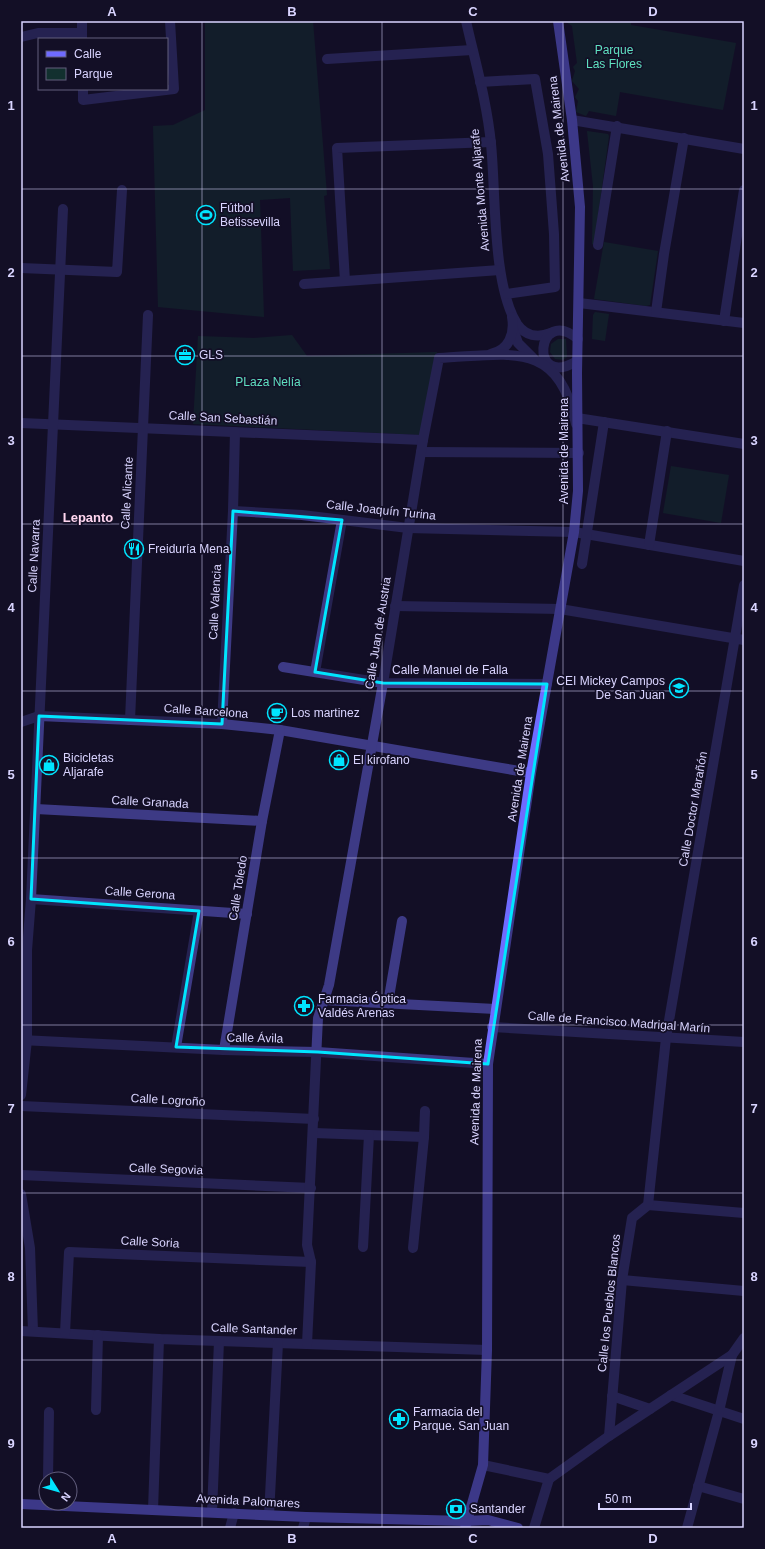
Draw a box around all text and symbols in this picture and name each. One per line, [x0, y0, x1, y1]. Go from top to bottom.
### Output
text: A [107, 4, 117, 19]
text: B [287, 4, 297, 19]
text: C [468, 4, 478, 19]
text: D [648, 4, 658, 19]
legend [38, 38, 168, 90]
park label: Parque Las Flores [586, 43, 642, 71]
text: Calle [74, 47, 102, 61]
text: Parque [74, 67, 113, 81]
street label: Avenida de Mairena [546, 75, 572, 183]
text: 1 [7, 98, 15, 113]
text: 1 [750, 98, 758, 113]
street label: Avenida Monte Aljarafe [468, 128, 492, 252]
place label: Fútbol Betissevilla [220, 201, 280, 229]
sports icon: Fútbol Betissevilla [195, 204, 217, 226]
text: 2 [7, 265, 15, 280]
text: 2 [750, 265, 758, 280]
office icon: GLS [174, 344, 196, 366]
place label: GLS [199, 348, 223, 362]
park label: PLaza Nelía [235, 375, 301, 389]
street label: Avenida de Mairena [557, 397, 571, 504]
street label: Calle San Sebastián [168, 408, 278, 428]
text: 3 [7, 433, 15, 448]
text: 3 [750, 433, 758, 448]
street label: Calle Alicante [118, 456, 136, 530]
street label: Calle Joaquín Turina [326, 497, 437, 523]
district label: Lepanto [63, 510, 113, 525]
street label: Calle Navarra [25, 519, 43, 593]
restaurant icon: Freiduría Mena [123, 538, 145, 560]
place label: Freiduría Mena [148, 542, 230, 556]
street label: Calle Valencia [206, 563, 224, 640]
street label: Calle Juan de Austria [362, 576, 394, 690]
text: 4 [7, 600, 15, 615]
text: 4 [750, 600, 758, 615]
street label: Calle Manuel de Falla [392, 663, 508, 677]
place label: CEI Mickey Campos De San Juan [556, 674, 665, 702]
school or university icon: CEI Mickey Campos De San Juan [668, 677, 690, 699]
street label: Calle Barcelona [163, 701, 249, 721]
cafe icon: Los martinez [266, 702, 288, 724]
place label: Los martinez [291, 706, 360, 720]
street label: Avenida de Mairena [505, 715, 535, 823]
shop icon: El kirofano [328, 749, 350, 771]
street label: Calle Doctor Marañón [676, 750, 710, 868]
place label: Bicicletas Aljarafe [63, 751, 114, 779]
place label: El kirofano [353, 753, 410, 767]
shop icon: Bicicletas Aljarafe [38, 754, 60, 776]
text: 5 [7, 767, 15, 782]
text: 5 [750, 767, 758, 782]
street label: Calle Granada [111, 793, 189, 811]
street label: Calle Toledo [226, 854, 250, 922]
street label: Calle Gerona [104, 884, 176, 902]
text: 6 [7, 934, 15, 949]
text: 6 [750, 934, 758, 949]
place label: Farmacia Óptica Valdés Arenas [318, 991, 406, 1020]
pharmacy icon: Farmacia Óptica Valdés Arenas [293, 995, 315, 1017]
street label: Calle de Francisco Madrigal Marín [527, 1009, 711, 1035]
street label: Calle Ávila [227, 1030, 284, 1045]
street label: Avenida de Mairena [467, 1038, 485, 1145]
street label: Calle Logroño [130, 1091, 206, 1109]
text: 7 [7, 1101, 15, 1116]
text: 7 [750, 1101, 758, 1116]
street label: Calle Segovia [129, 1161, 204, 1177]
street label: Calle Soria [120, 1233, 180, 1251]
street label: Calle los Pueblos Blancos [595, 1233, 623, 1373]
text: 8 [7, 1269, 15, 1284]
text: 8 [750, 1269, 758, 1284]
street label: Calle Santander [211, 1321, 297, 1337]
place label: Farmacia del Parque. San Juan [413, 1405, 509, 1433]
pharmacy icon: Farmacia del Parque. San Juan [388, 1408, 410, 1430]
text: 9 [7, 1436, 15, 1451]
text: 9 [750, 1436, 758, 1451]
north arrow [38, 1471, 78, 1511]
scale bar [599, 1485, 691, 1511]
text: N [59, 1490, 73, 1504]
street label: Avenida Palomares [196, 1491, 300, 1511]
text: 50 m [605, 1492, 632, 1506]
bank icon: Santander [445, 1498, 467, 1520]
place label: Santander [470, 1502, 525, 1516]
text: A [107, 1531, 117, 1546]
text: B [287, 1531, 297, 1546]
text: C [468, 1531, 478, 1546]
text: D [648, 1531, 658, 1546]

